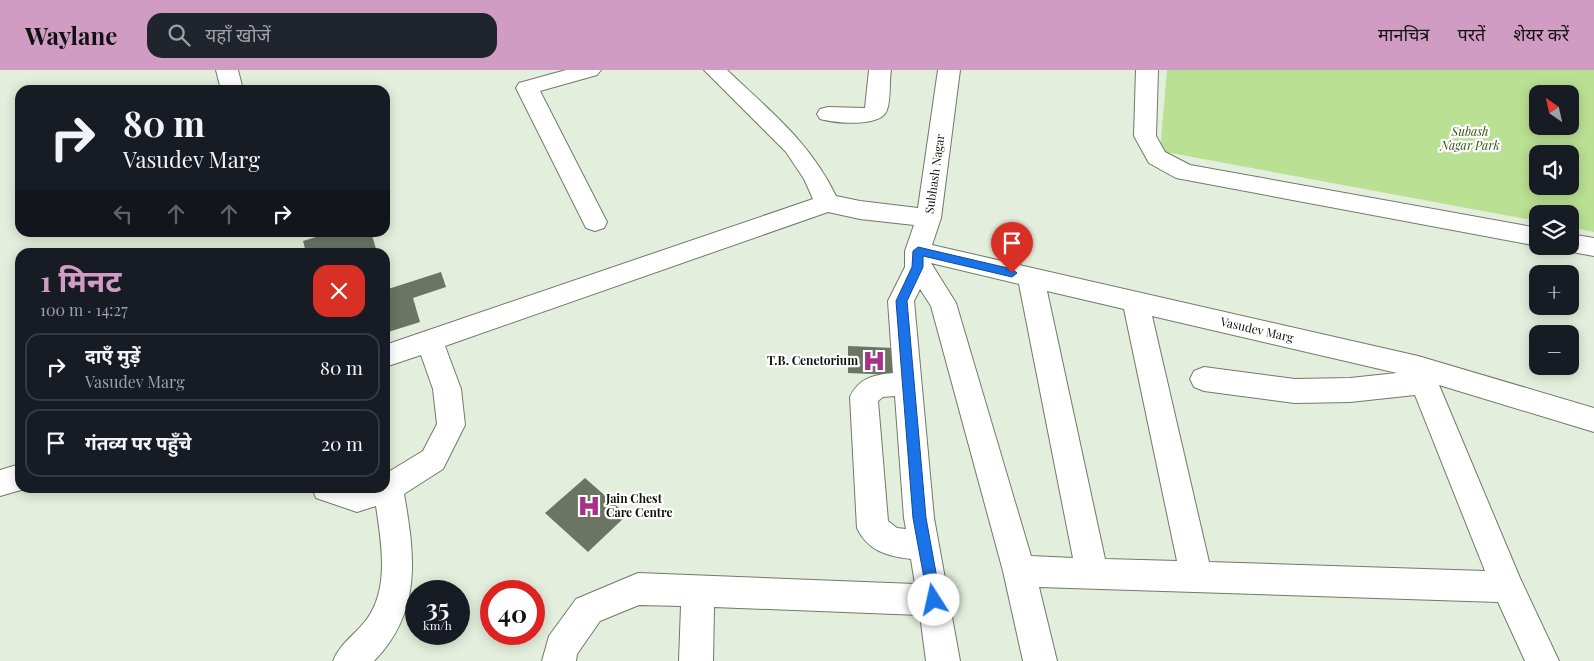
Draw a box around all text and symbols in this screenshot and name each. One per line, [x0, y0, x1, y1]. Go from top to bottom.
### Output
search box [147, 13, 497, 58]
text: Waylane [25, 19, 117, 51]
icon: search [165, 21, 193, 49]
text: यहाँ खोजें [205, 21, 271, 47]
text: मानचित्र [1378, 22, 1429, 46]
text: परतें [1457, 22, 1485, 46]
text: शेयर करें [1513, 22, 1569, 46]
north arrow [1529, 85, 1579, 135]
map controls [1529, 85, 1579, 375]
text: 80 m [123, 99, 205, 146]
icon: right [40, 105, 105, 170]
park label: Subash Nagar Park [1439, 123, 1500, 153]
street label: Subhash Nagar [921, 132, 948, 215]
text: Vasudev Marg [123, 144, 260, 174]
button: sound [1529, 145, 1579, 195]
icon: left [109, 200, 137, 228]
icon: ahead [162, 200, 190, 228]
icon: ahead [215, 200, 243, 228]
icon: right [268, 200, 296, 228]
button: layers [1529, 205, 1579, 255]
pin [991, 222, 1033, 273]
icon: arrive [998, 229, 1026, 257]
text: 1 मिनट [40, 260, 121, 300]
button: close [313, 265, 365, 317]
button: + [1529, 265, 1579, 315]
text: 100 m · 14:27 [40, 299, 128, 320]
street label: Vasudev Marg [1218, 313, 1296, 345]
button: − [1529, 325, 1579, 375]
text: दाएँ मुड़ें [85, 342, 140, 368]
hospital icon: T.B. Cenetorium [861, 348, 887, 374]
place label: T.B. Cenetorium [767, 352, 858, 368]
icon: right [42, 353, 70, 381]
text: 80 m [320, 354, 363, 380]
text: Vasudev Marg [85, 371, 185, 392]
icon: arrive [42, 429, 70, 457]
text: गंतव्य पर पहुँचे [85, 429, 192, 455]
text: 20 m [321, 430, 363, 456]
place label: Jain Chest Care Centre [605, 490, 672, 520]
hospital icon: Jain Chest Care Centre [576, 493, 602, 519]
position arrow [907, 573, 959, 625]
speed limit sign: 40 [480, 580, 545, 645]
text: 35 [426, 590, 449, 623]
text: km/h [423, 617, 452, 633]

